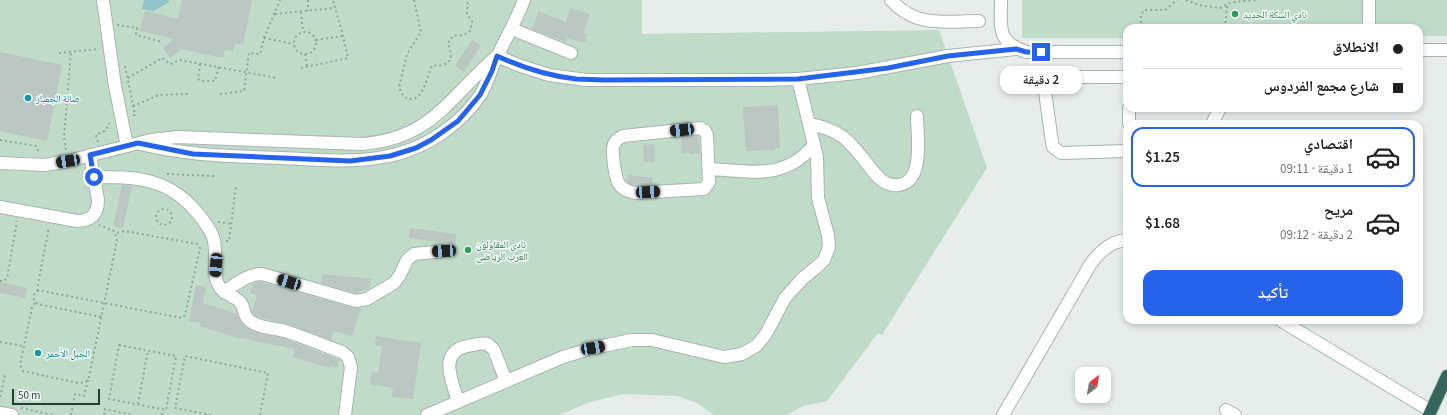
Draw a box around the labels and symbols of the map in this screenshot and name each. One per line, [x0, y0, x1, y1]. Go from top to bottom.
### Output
place label: نادي السكة الحديد [1243, 8, 1307, 23]
marker: نادي السكة الحديد [1230, 9, 1240, 19]
route end [1032, 43, 1050, 61]
callout: 2 دقيقة [1000, 66, 1082, 94]
place label: صالة الجمباز [35, 92, 80, 106]
marker: صالة الجمباز [23, 93, 33, 103]
car [669, 123, 695, 137]
car [55, 153, 81, 169]
route start [85, 168, 103, 186]
car [636, 185, 660, 199]
place label: نادى المقاولون العرب الرياضى [476, 238, 528, 264]
car [432, 244, 456, 258]
marker: نادى المقاولون العرب الرياضى [463, 245, 473, 255]
car [209, 253, 223, 277]
car [276, 273, 302, 291]
car [580, 340, 606, 356]
place label: الجبل الأحمر [45, 347, 90, 361]
marker: الجبل الأحمر [33, 348, 43, 358]
north arrow [1075, 367, 1111, 403]
scale bar [12, 387, 100, 406]

